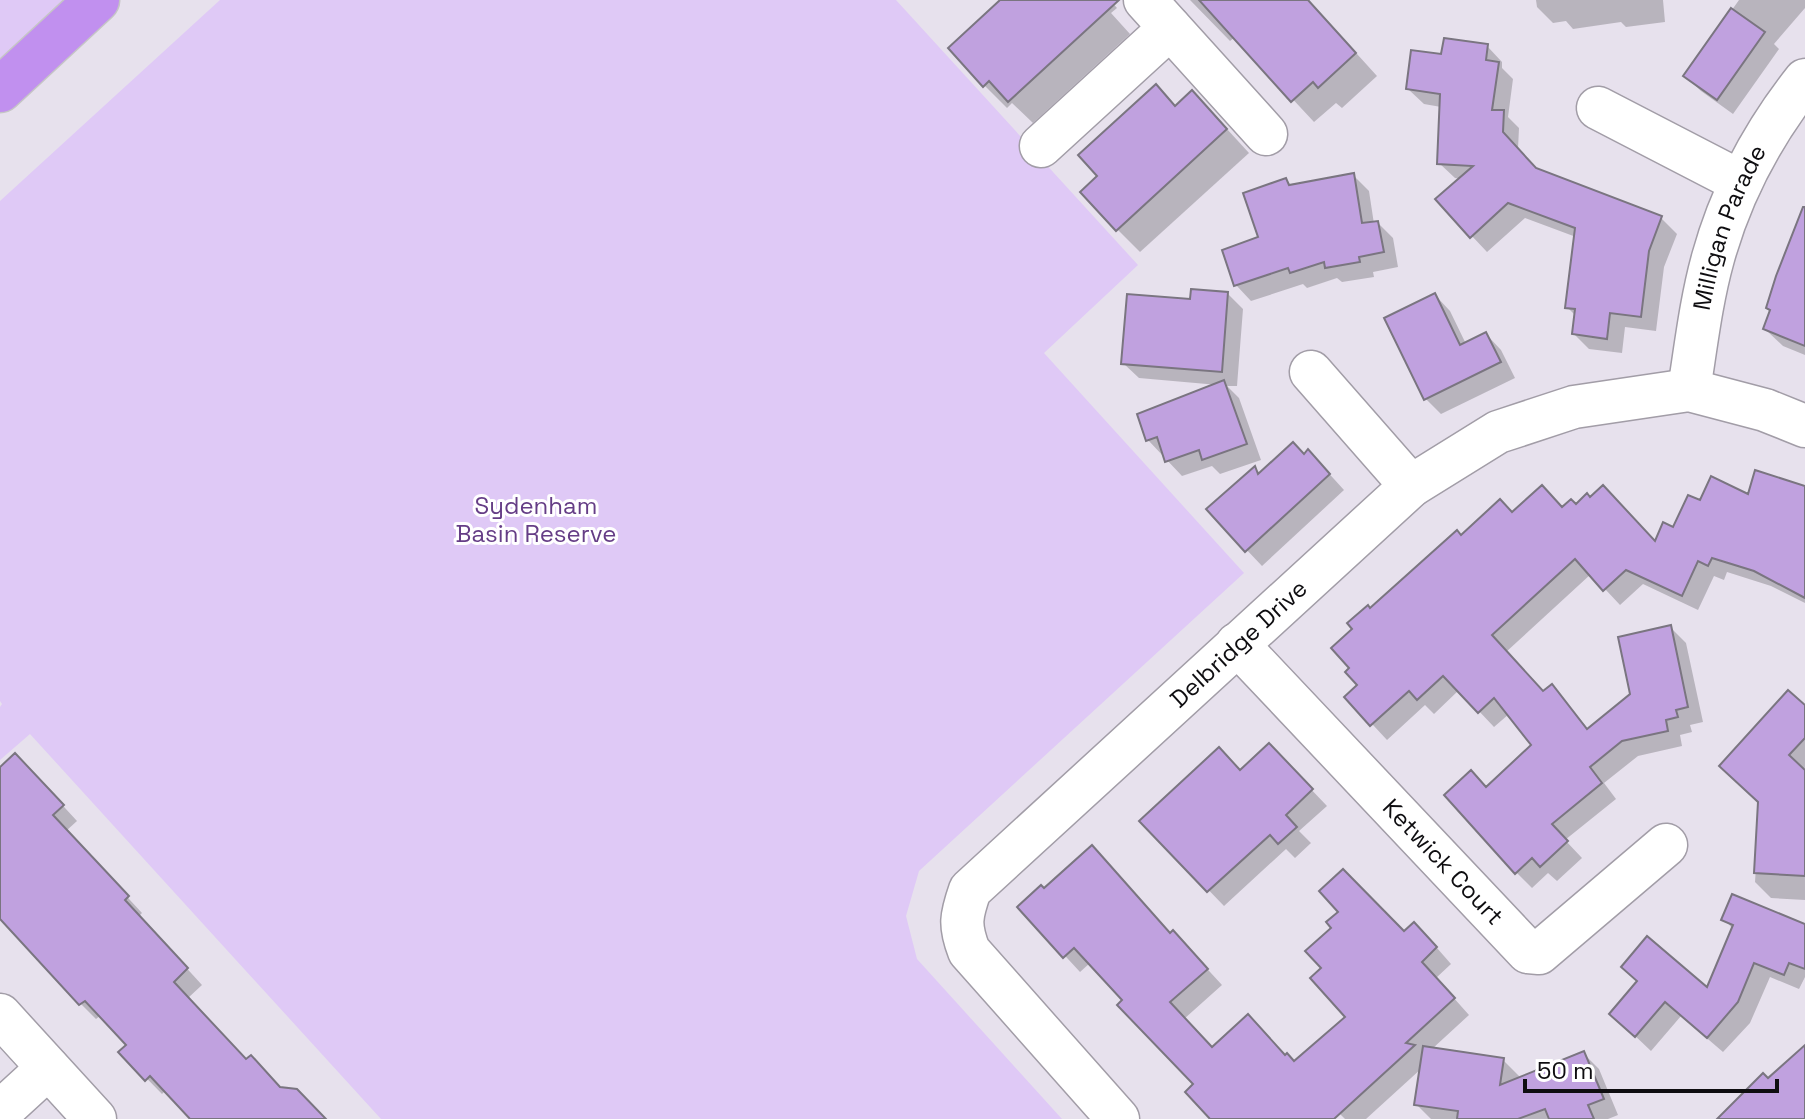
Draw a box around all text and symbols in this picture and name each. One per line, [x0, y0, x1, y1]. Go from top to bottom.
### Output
street label: Milligan Parade [1686, 139, 1773, 313]
park label: Sydenham Basin Reserve [456, 490, 616, 549]
street label: Delbridge Drive [1163, 573, 1314, 714]
street label: Ketwick Court [1376, 792, 1510, 931]
scale bar [1525, 1043, 1777, 1093]
text: 50 m [1537, 1055, 1594, 1086]

